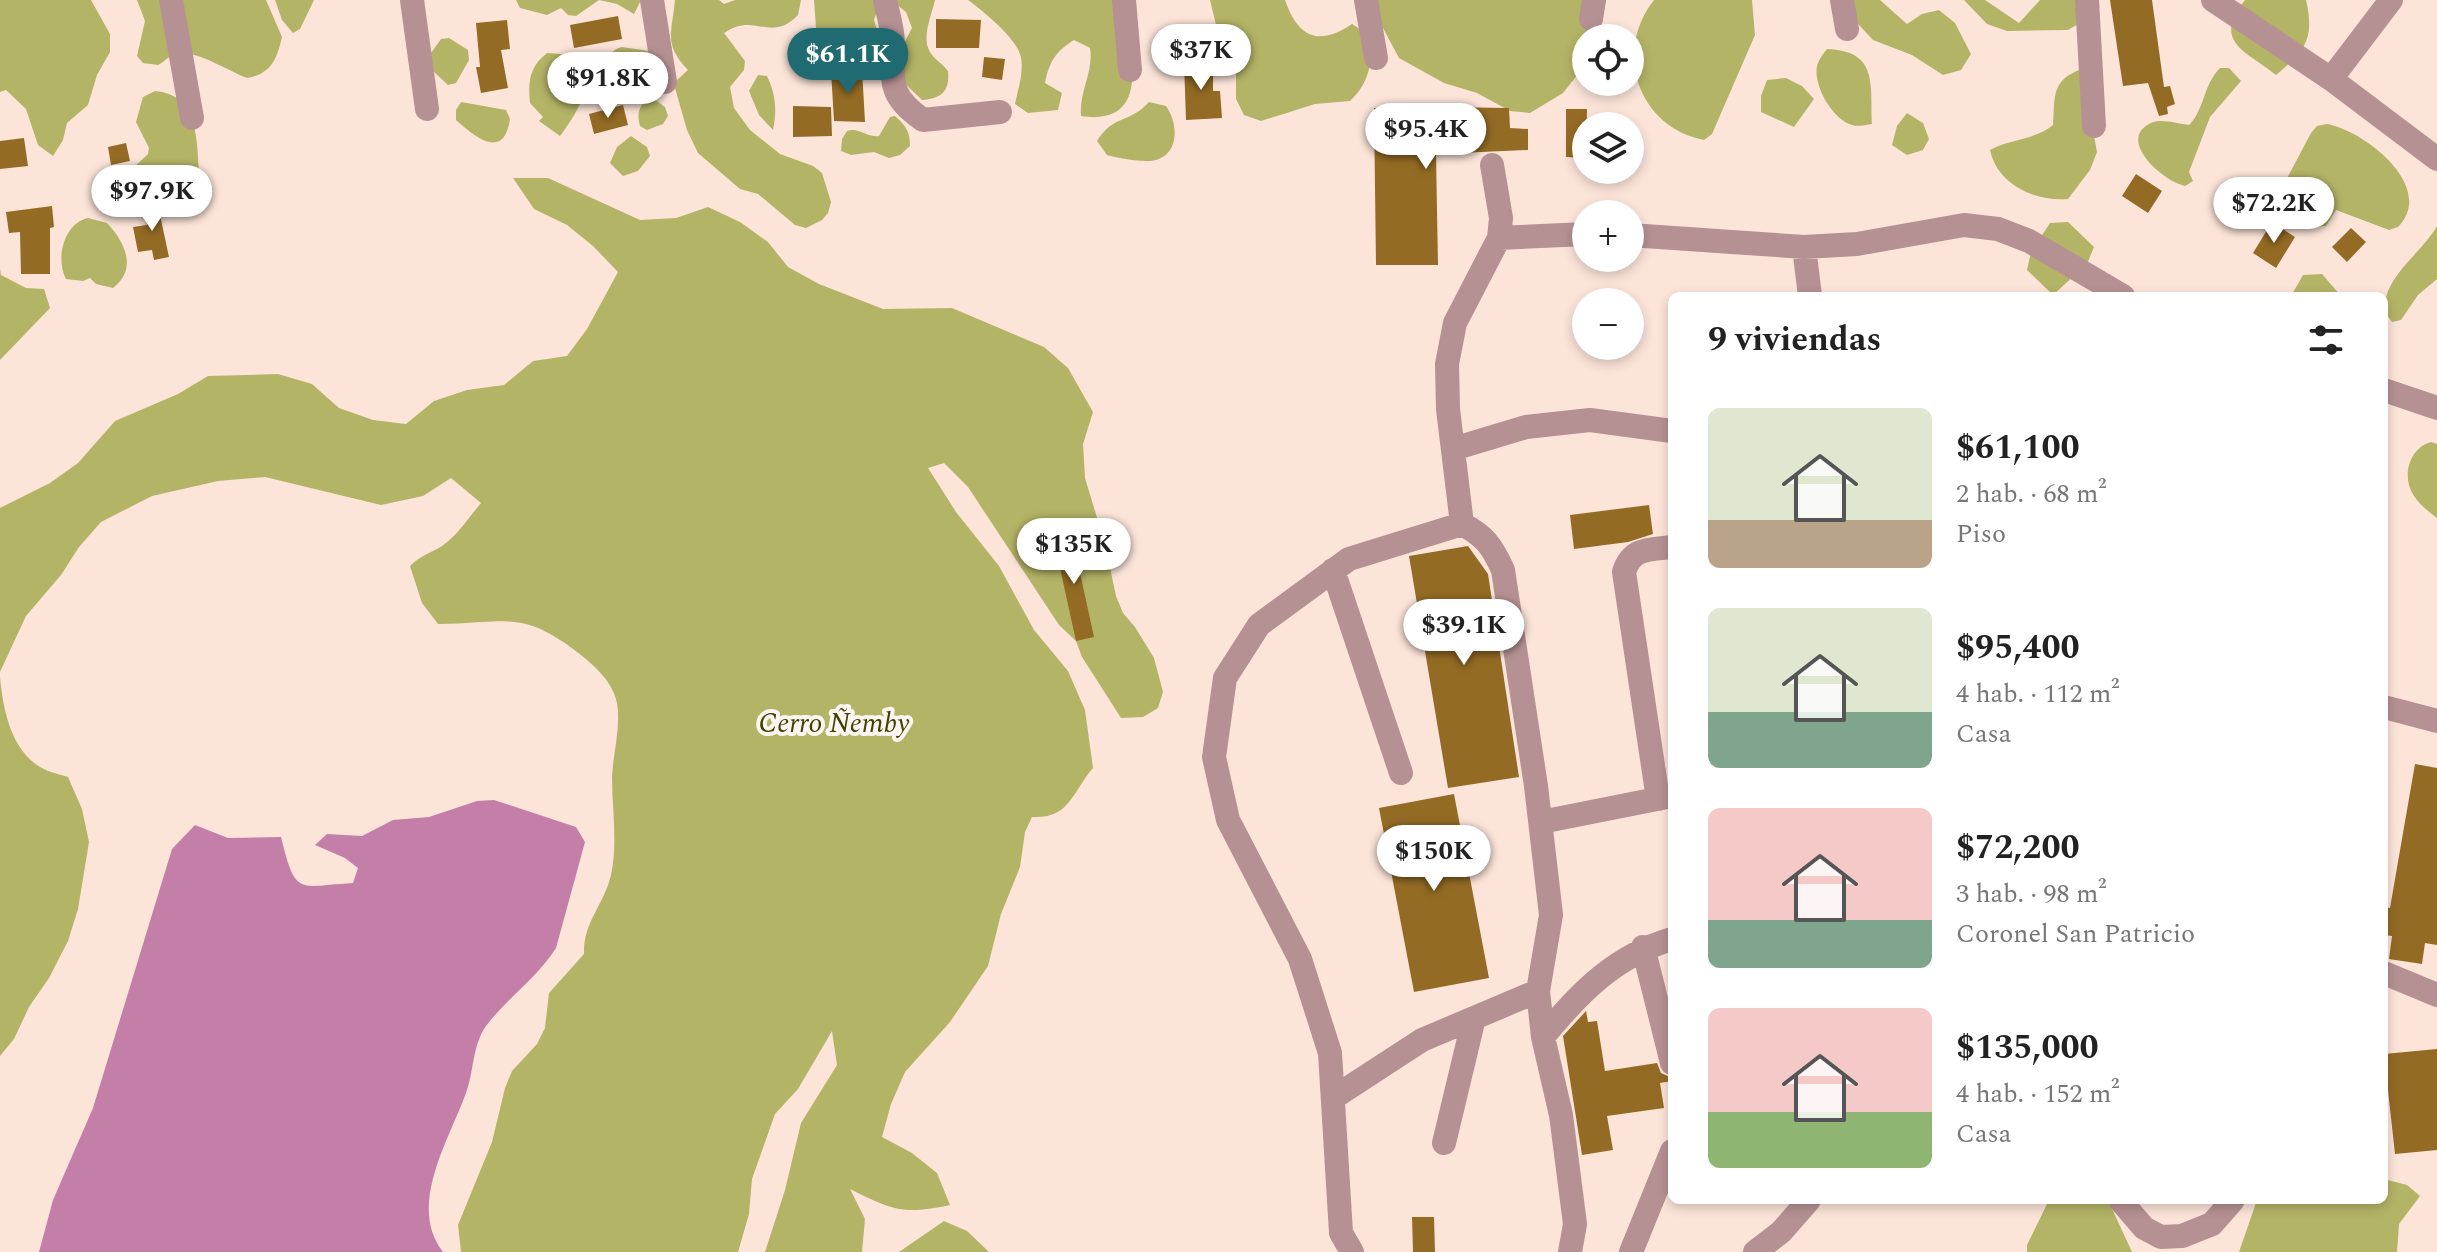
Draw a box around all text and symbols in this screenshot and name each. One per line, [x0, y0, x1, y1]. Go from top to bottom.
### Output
pin: $37K [1154, 24, 1248, 92]
map controls [1572, 24, 1644, 360]
button: locate [1572, 24, 1644, 96]
pin: $61.1K [783, 28, 913, 96]
text: $37K [1169, 30, 1233, 70]
text: $61.1K [805, 34, 891, 74]
pin: $91.8K [543, 52, 673, 120]
text: $91.8K [565, 58, 651, 98]
pin: $95.4K [1361, 103, 1491, 171]
text: $95.4K [1383, 109, 1469, 149]
button: layers [1572, 112, 1644, 184]
pin: $97.9K [87, 165, 217, 233]
text: $97.9K [109, 171, 195, 211]
pin: $72.2K [2209, 177, 2339, 245]
text: $72.2K [2231, 183, 2317, 223]
button: + [1572, 200, 1644, 272]
button: − [1572, 288, 1644, 360]
text: 9 viviendas [1708, 314, 1881, 366]
icon: filters [2304, 318, 2348, 362]
text: $61,100 [1956, 422, 2080, 474]
icon: home [1772, 440, 1868, 536]
text: 2 hab. · 68 m² [1956, 474, 2106, 514]
text: Piso [1956, 514, 2006, 554]
pin: $135K [1018, 518, 1130, 586]
text: $135K [1035, 524, 1113, 564]
pin: $39.1K [1399, 599, 1529, 667]
text: $39.1K [1421, 605, 1507, 645]
text: $95,400 [1956, 622, 2080, 674]
icon: home [1772, 640, 1868, 736]
text: 4 hab. · 112 m² [1956, 674, 2119, 714]
park label: Cerro Ñemby [758, 702, 910, 745]
text: Casa [1956, 714, 2012, 754]
text: $72,200 [1956, 822, 2080, 874]
pin: $150K [1378, 825, 1490, 893]
text: $150K [1395, 831, 1473, 871]
icon: home [1772, 840, 1868, 936]
text: 3 hab. · 98 m² [1956, 874, 2106, 914]
text: Coronel San Patricio [1956, 914, 2195, 954]
text: $135,000 [1956, 1022, 2099, 1074]
icon: home [1772, 1040, 1868, 1136]
text: 4 hab. · 152 m² [1956, 1074, 2119, 1114]
text: Casa [1956, 1114, 2012, 1154]

